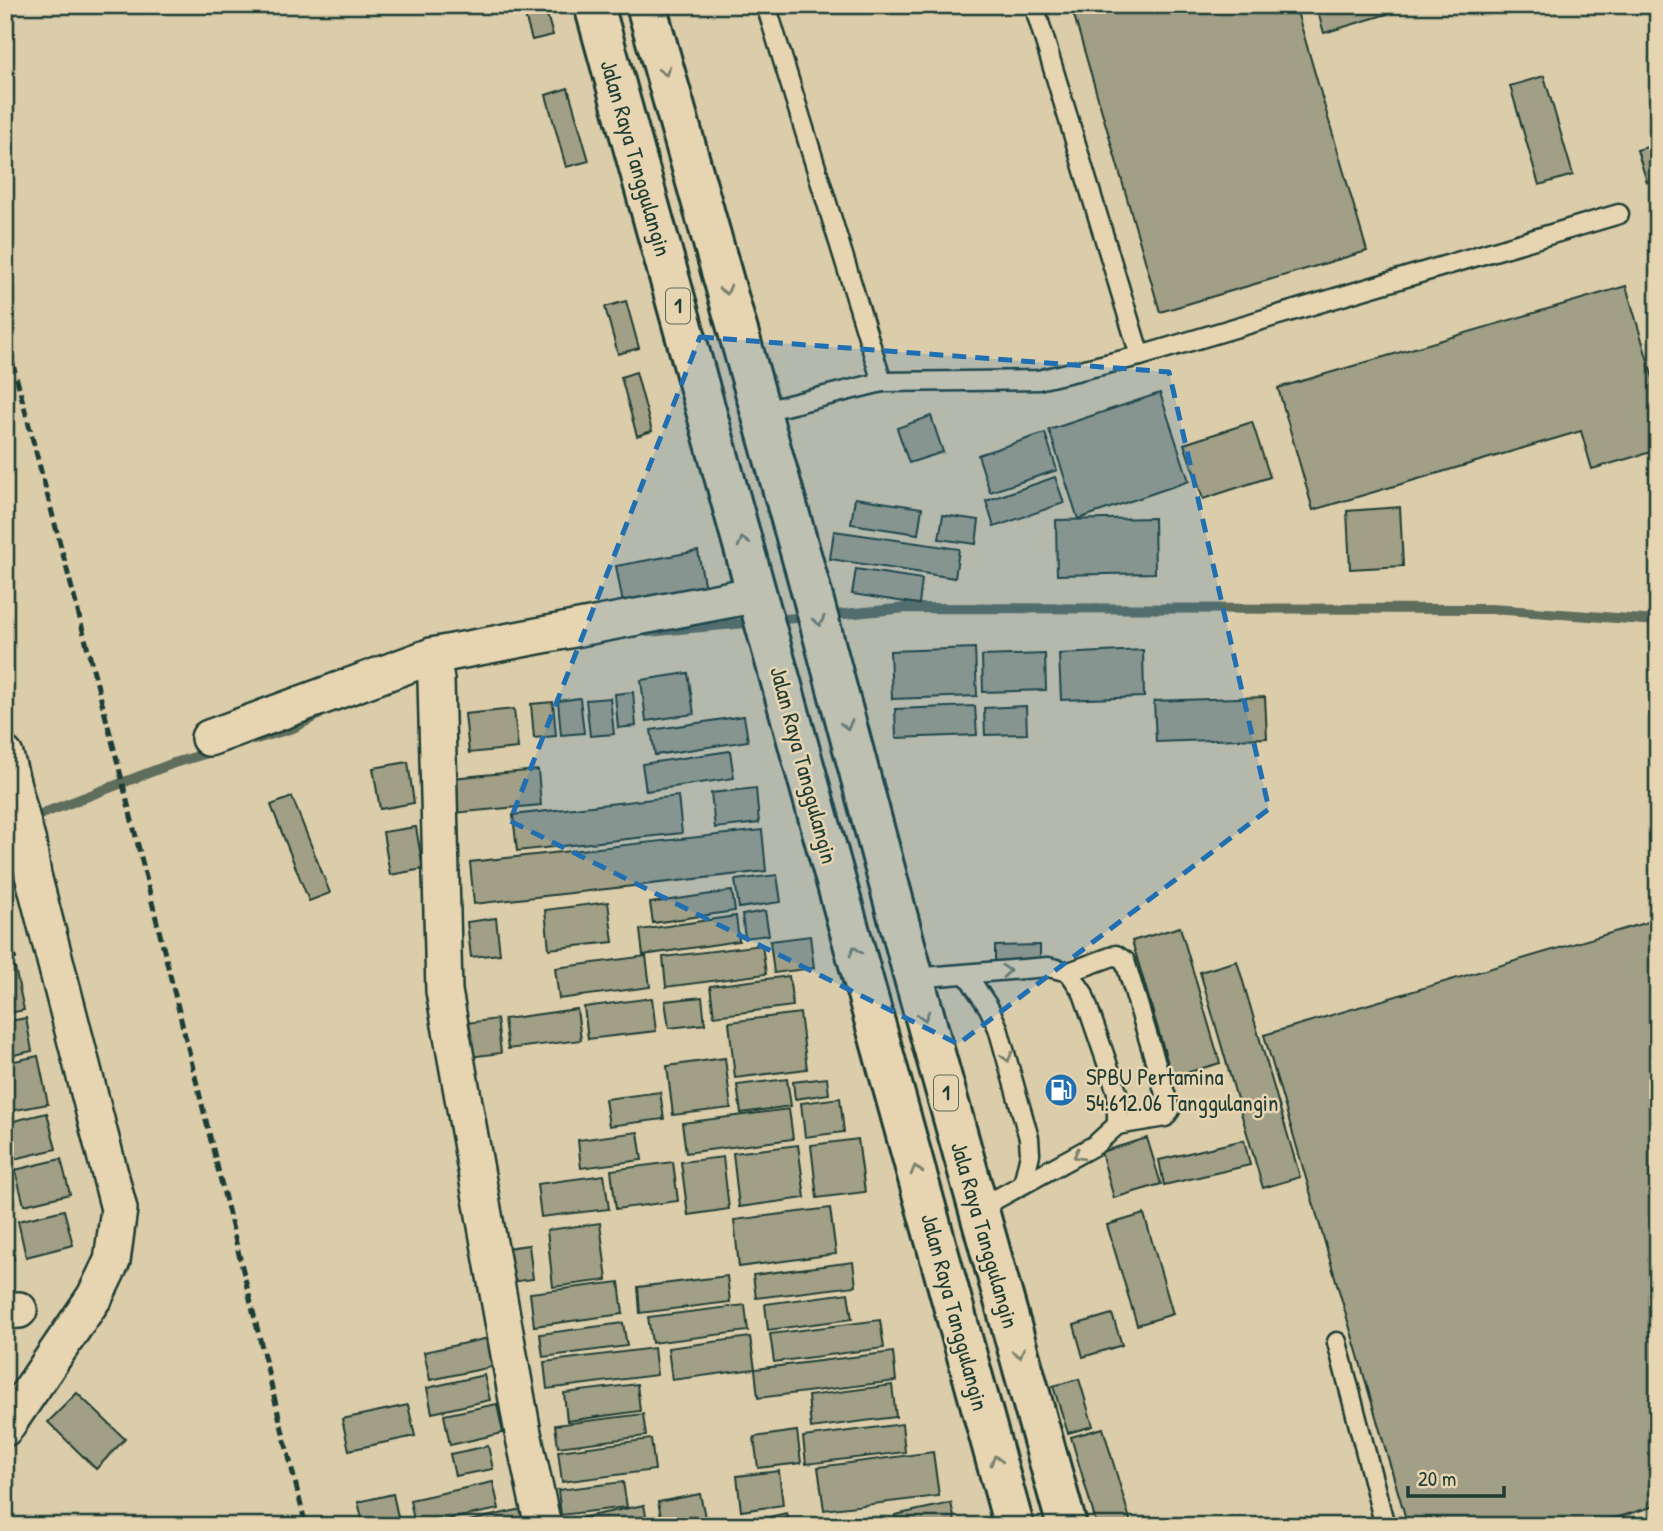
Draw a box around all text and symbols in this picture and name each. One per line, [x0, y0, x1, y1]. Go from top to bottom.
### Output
street label: Jalan Raya Tanggulangin [594, 56, 679, 260]
one-way arrow [656, 65, 671, 77]
one-way arrow [718, 284, 733, 296]
road number: 1 [666, 288, 690, 324]
one-way arrow [737, 536, 752, 548]
one-way arrow [811, 615, 825, 627]
street label: Jalan Raya Tanggulangin [763, 663, 846, 867]
one-way arrow [839, 719, 853, 731]
one-way arrow [849, 945, 863, 957]
one-way arrow [1001, 964, 1012, 979]
one-way arrow [916, 1010, 931, 1022]
one-way arrow [998, 1051, 1013, 1063]
place label: SPBU Pertamina 54.612.06 Tanggulangin [1086, 1061, 1278, 1118]
fuel station icon: SPBU Pertamina 54.612.06 Tanggulangin [1042, 1071, 1080, 1109]
road number: 1 [934, 1076, 958, 1110]
street label: Jala Raya Tanggulangin [944, 1138, 1027, 1332]
one-way arrow [1073, 1146, 1085, 1160]
one-way arrow [909, 1164, 924, 1176]
street label: Jalan Raya Tanggulangin [914, 1210, 997, 1414]
one-way arrow [1010, 1347, 1025, 1359]
one-way arrow [990, 1454, 1004, 1466]
scale bar [1408, 1454, 1504, 1498]
text: 20 m [1418, 1464, 1456, 1493]

